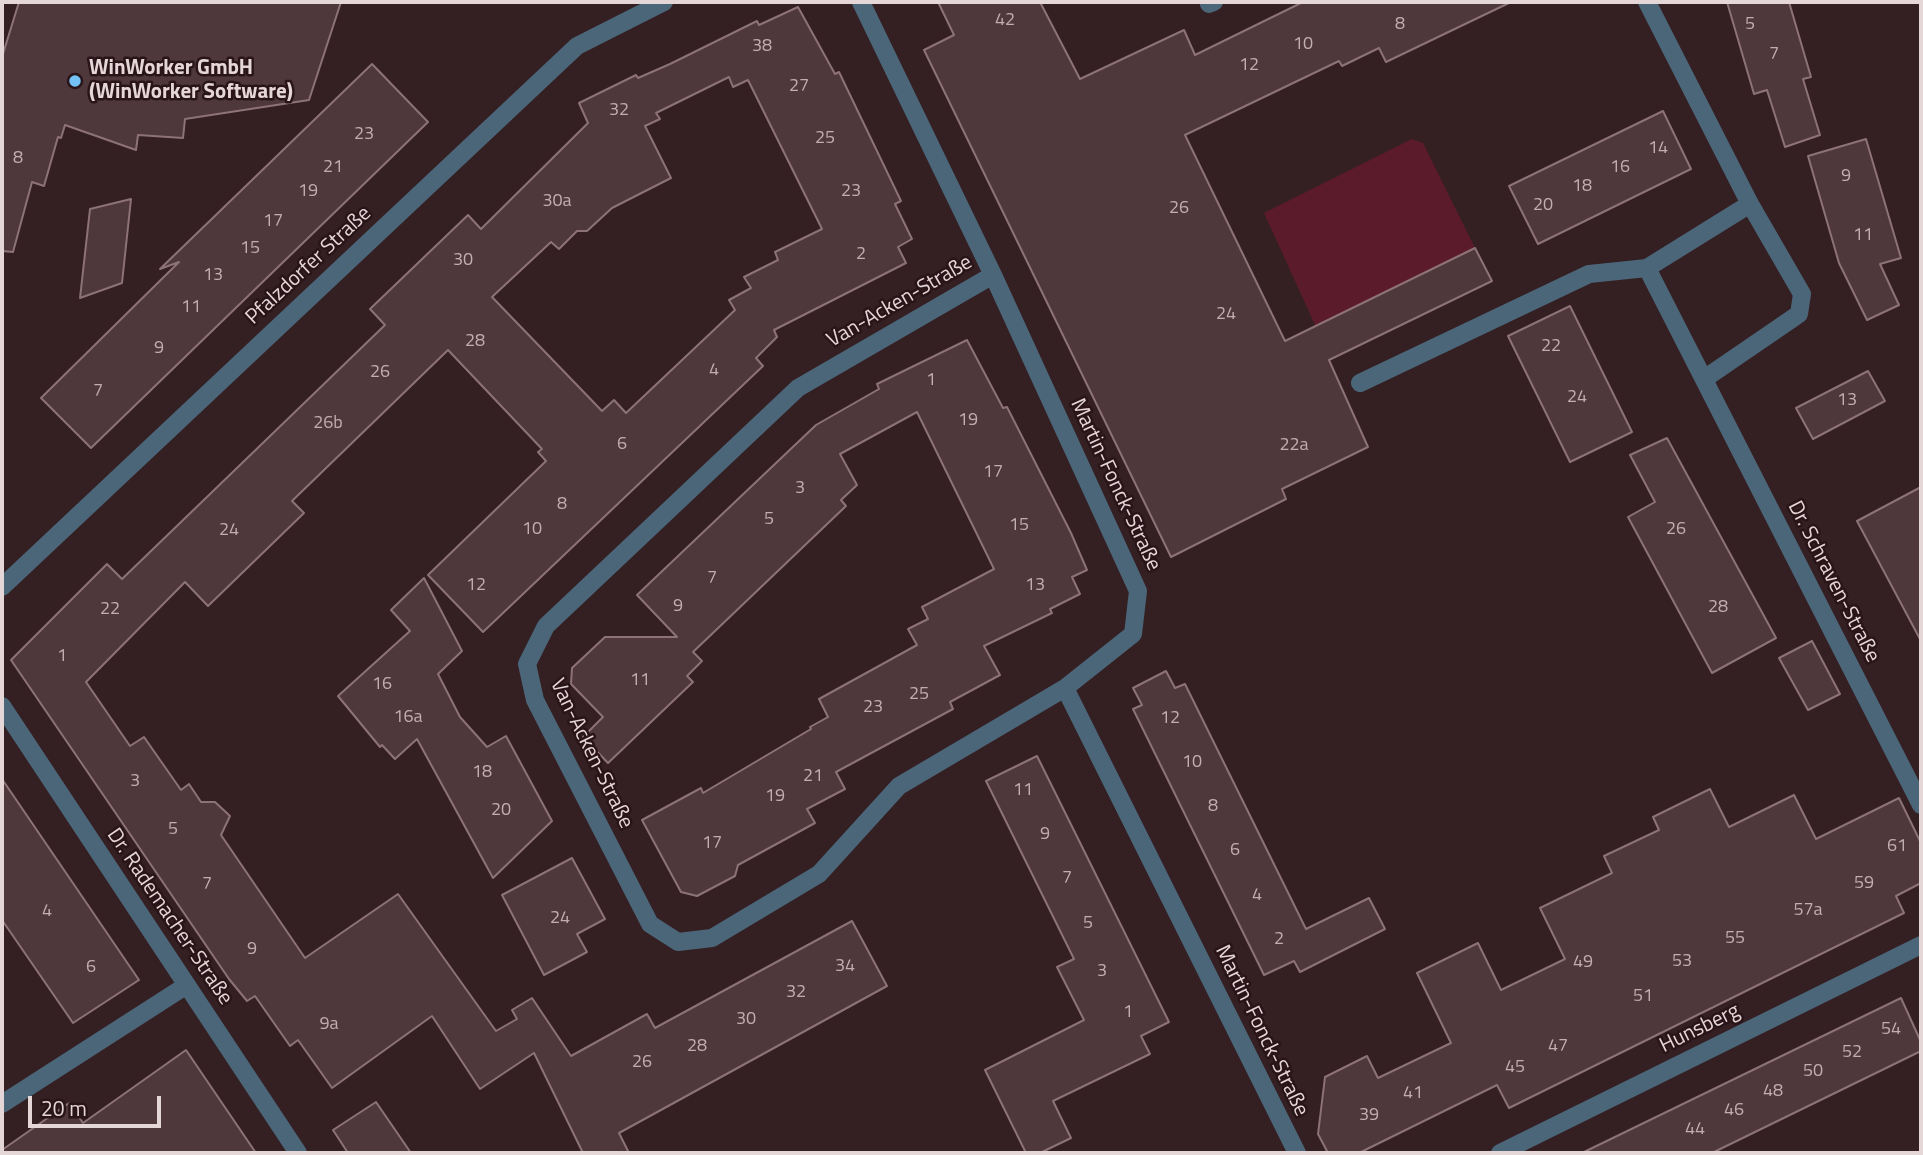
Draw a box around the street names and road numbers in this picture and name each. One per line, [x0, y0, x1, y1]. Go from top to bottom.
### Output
street label: Pfalzdorfer Straße [241, 202, 377, 330]
street label: Van-Acken-Straße [823, 250, 977, 354]
street label: Martin-Fonck-Straße [1064, 395, 1166, 575]
street label: Dr. Schraven-Straße [1781, 497, 1885, 667]
street label: Van-Acken-Straße [544, 675, 638, 833]
street label: Dr. Rademacher-Straße [101, 824, 237, 1010]
street label: Martin-Fonck-Straße [1209, 941, 1313, 1121]
street label: Hunsberg [1656, 999, 1744, 1059]

